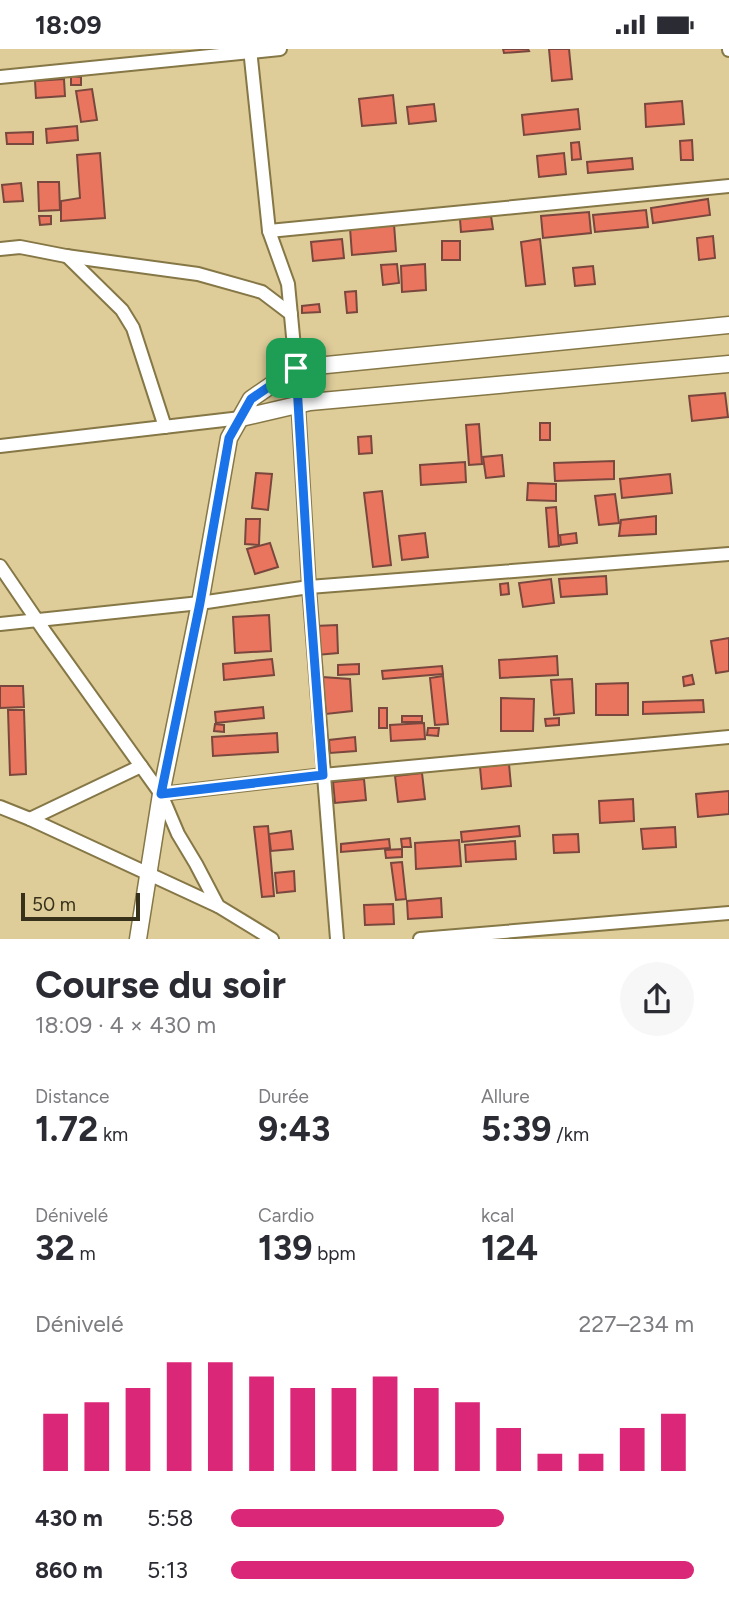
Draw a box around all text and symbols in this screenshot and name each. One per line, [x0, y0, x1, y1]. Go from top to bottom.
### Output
text: 18:09 [35, 9, 102, 41]
pin [266, 338, 326, 398]
icon: arrive [277, 349, 315, 387]
scale bar [21, 890, 140, 922]
text: 50 m [32, 893, 76, 916]
text: Course du soir [35, 962, 286, 1008]
button: share [620, 962, 694, 1036]
text: 18:09 · 4 × 430 m [35, 1011, 216, 1039]
text: Distance [35, 1085, 109, 1108]
text: Durée [258, 1085, 309, 1108]
text: Allure [481, 1085, 530, 1108]
text: 1.72 [35, 1108, 98, 1150]
text: 9:43 [258, 1108, 330, 1150]
text: 5:39 [481, 1108, 552, 1150]
text: km [98, 1123, 128, 1146]
text: /km [552, 1123, 589, 1146]
text: Dénivelé [35, 1204, 108, 1227]
text: Cardio [258, 1204, 314, 1227]
text: kcal [481, 1204, 514, 1227]
text: 32 [35, 1227, 75, 1269]
text: 139 [258, 1227, 313, 1269]
text: 124 [481, 1227, 538, 1269]
text: m [75, 1242, 96, 1265]
text: bpm [313, 1242, 356, 1265]
text: Dénivelé [35, 1310, 123, 1338]
text: 227–234 m [578, 1310, 694, 1338]
text: 430 m [35, 1504, 103, 1532]
text: 5:58 [147, 1504, 193, 1532]
text: 860 m [35, 1556, 103, 1584]
text: 5:13 [147, 1556, 188, 1584]

